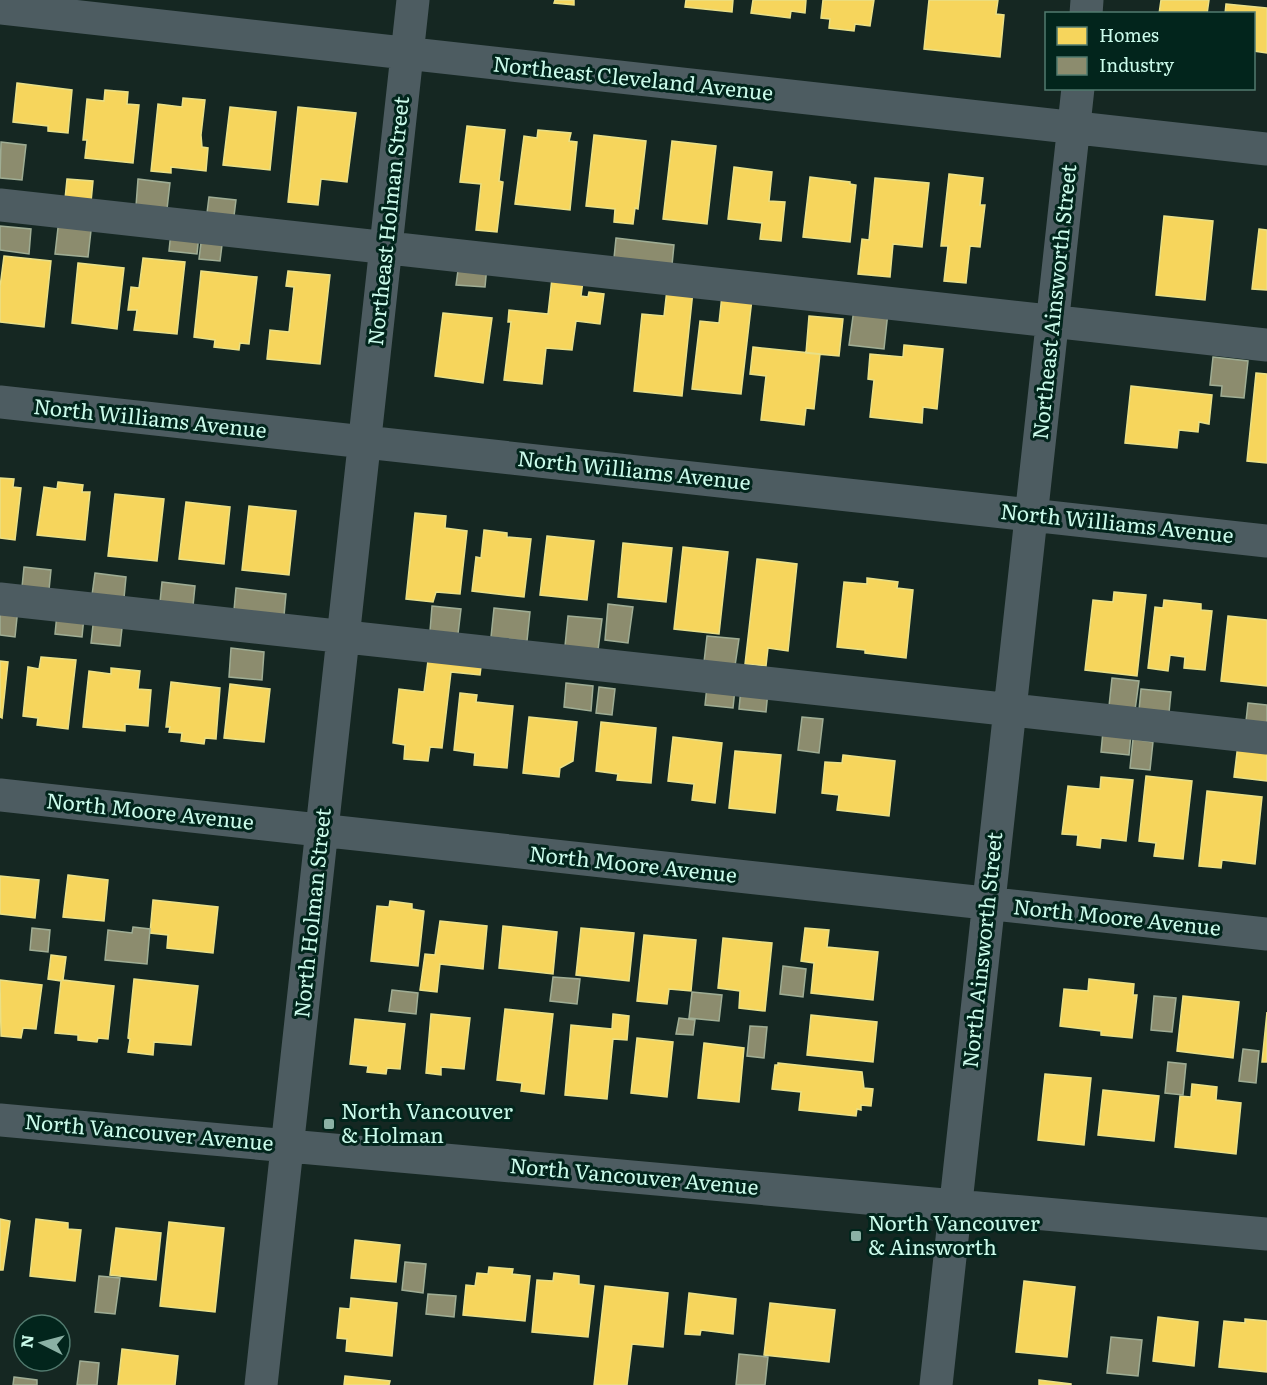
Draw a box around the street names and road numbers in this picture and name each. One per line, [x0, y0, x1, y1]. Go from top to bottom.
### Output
street label: Northeast Cleveland Avenue [491, 46, 775, 107]
street label: Northeast Holman Street [358, 94, 415, 347]
street label: Northeast Ainsworth Street [1023, 162, 1082, 441]
street label: North Williams Avenue [32, 389, 269, 444]
street label: North Williams Avenue [516, 441, 753, 496]
street label: North Williams Avenue [999, 494, 1236, 549]
street label: North Moore Avenue [45, 783, 256, 836]
street label: North Holman Street [284, 806, 337, 1019]
street label: North Ainsworth Street [953, 830, 1008, 1069]
street label: North Moore Avenue [528, 836, 739, 889]
street label: North Moore Avenue [1012, 889, 1223, 942]
street label: North Vancouver Avenue [23, 1104, 275, 1157]
street label: North Vancouver Avenue [508, 1148, 760, 1201]

